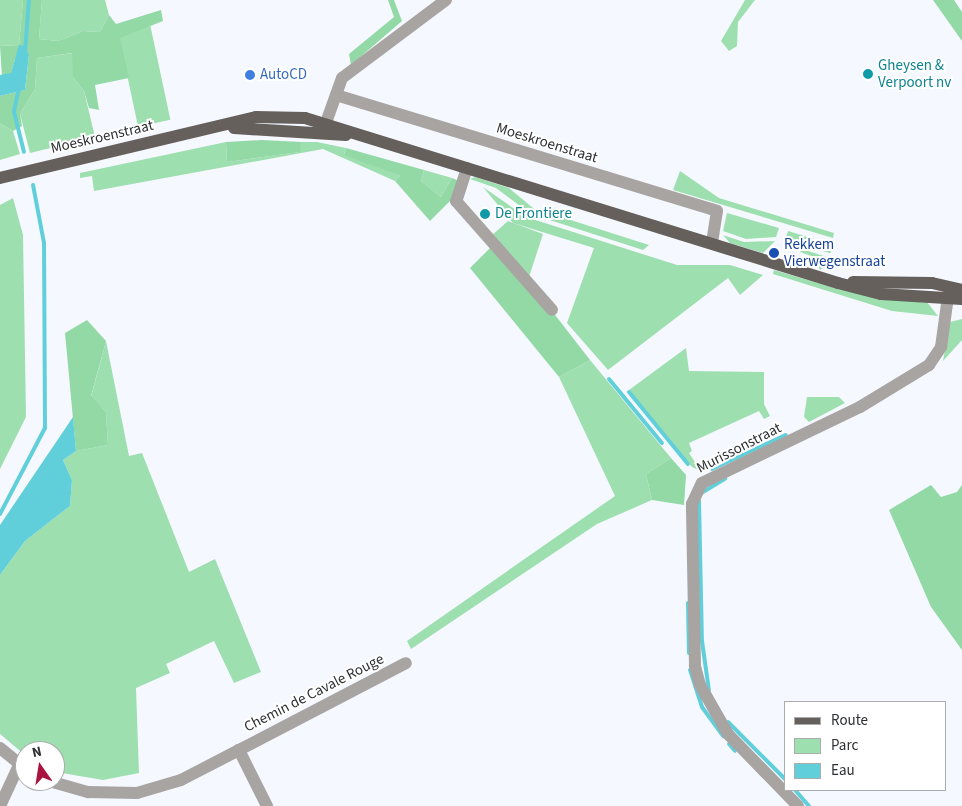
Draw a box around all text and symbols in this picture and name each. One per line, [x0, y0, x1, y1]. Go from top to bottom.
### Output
place label: Gheysen & Verpoort nv [878, 56, 951, 91]
place label: AutoCD [260, 66, 307, 84]
marker: Gheysen & Verpoort nv [862, 68, 874, 80]
marker: AutoCD [244, 69, 256, 81]
street label: Moeskroenstraat [49, 116, 155, 158]
street label: Moeskroenstraat [494, 119, 600, 167]
place label: De Frontiere [495, 205, 572, 223]
marker: De Frontiere [479, 208, 491, 220]
place label: Rekkem Vierwegenstraat [784, 235, 885, 270]
marker: Rekkem Vierwegenstraat [768, 247, 780, 259]
street label: Murissonstraat [694, 419, 784, 477]
street label: Chemin de Cavale Rouge [241, 650, 387, 736]
legend [784, 701, 947, 791]
text: Route [831, 710, 868, 731]
text: Parc [831, 735, 858, 756]
north arrow [15, 741, 65, 791]
text: N [30, 742, 44, 763]
text: Eau [831, 760, 855, 781]

